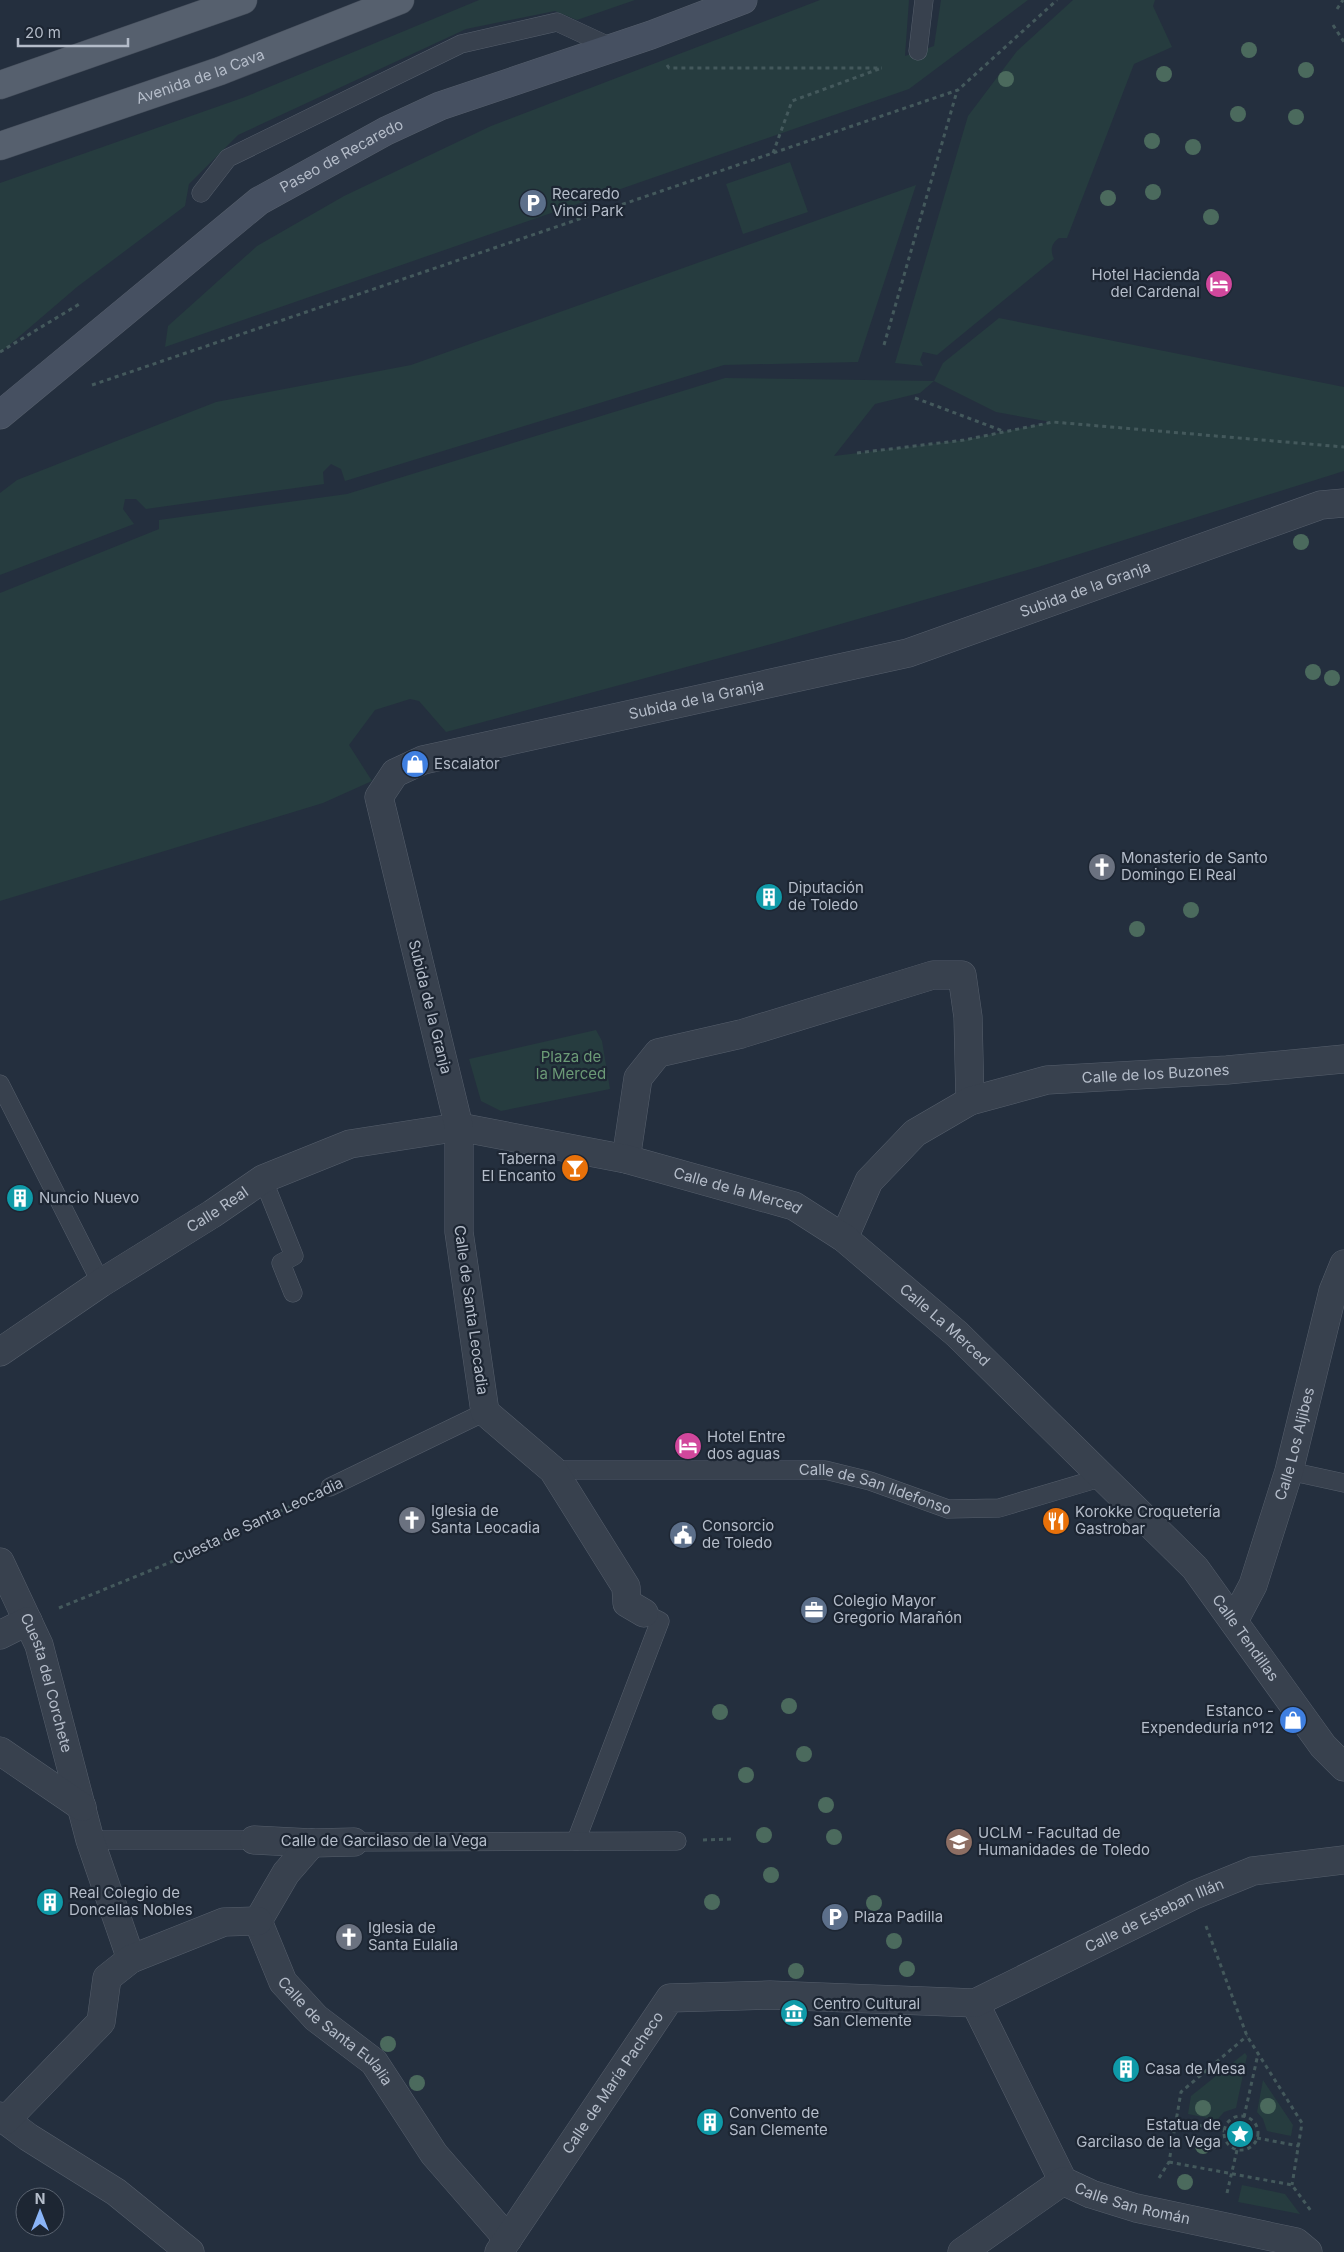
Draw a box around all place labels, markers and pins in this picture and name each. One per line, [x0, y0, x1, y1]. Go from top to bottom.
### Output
place label: Recaredo Vinci Park [552, 184, 624, 220]
parking icon: Recaredo Vinci Park [518, 188, 548, 218]
place label: Hotel Hacienda del Cardenal [1092, 265, 1200, 301]
hotel icon: Hotel Hacienda del Cardenal [1204, 269, 1234, 299]
shop icon: Escalator [400, 749, 430, 779]
place label: Escalator [434, 754, 500, 773]
place label: Monasterio de Santo Domingo El Real [1121, 848, 1268, 884]
church icon: Monasterio de Santo Domingo El Real [1087, 852, 1117, 882]
place label: Diputación de Toledo [788, 878, 864, 914]
building icon: Diputación de Toledo [754, 882, 784, 912]
place label: Taberna El Encanto [481, 1149, 556, 1185]
bar icon: Taberna El Encanto [560, 1153, 590, 1183]
building icon: Nuncio Nuevo [5, 1183, 35, 1213]
place label: Nuncio Nuevo [39, 1188, 139, 1207]
place label: Hotel Entre dos aguas [707, 1427, 785, 1463]
hotel icon: Hotel Entre dos aguas [673, 1431, 703, 1461]
place label: Iglesia de Santa Leocadia [431, 1501, 540, 1537]
place label: Korokke Croquetería Gastrobar [1075, 1502, 1221, 1538]
church icon: Iglesia de Santa Leocadia [397, 1505, 427, 1535]
restaurant icon: Korokke Croquetería Gastrobar [1041, 1506, 1071, 1536]
place label: Consorcio de Toledo [702, 1516, 774, 1552]
public building icon: Consorcio de Toledo [668, 1520, 698, 1550]
place label: Colegio Mayor Gregorio Marañón [833, 1591, 962, 1627]
office icon: Colegio Mayor Gregorio Marañón [799, 1595, 829, 1625]
place label: Estanco - Expendeduría nº12 [1141, 1701, 1274, 1737]
shop icon: Estanco - Expendeduría nº12 [1278, 1705, 1308, 1735]
place label: UCLM - Facultad de Humanidades de Toledo [978, 1823, 1150, 1859]
school or university icon: UCLM - Facultad de Humanidades de Toledo [944, 1827, 974, 1857]
place label: Real Colegio de Doncellas Nobles [69, 1883, 193, 1919]
building icon: Real Colegio de Doncellas Nobles [35, 1887, 65, 1917]
parking icon: Plaza Padilla [820, 1902, 850, 1932]
place label: Plaza Padilla [854, 1907, 943, 1926]
place label: Iglesia de Santa Eulalia [368, 1918, 458, 1954]
church icon: Iglesia de Santa Eulalia [334, 1922, 364, 1952]
place label: Centro Cultural San Clemente [813, 1994, 920, 2030]
museum icon: Centro Cultural San Clemente [779, 1998, 809, 2028]
building icon: Casa de Mesa [1111, 2054, 1141, 2084]
place label: Casa de Mesa [1145, 2059, 1246, 2078]
place label: Convento de San Clemente [729, 2103, 828, 2139]
building icon: Convento de San Clemente [695, 2107, 725, 2137]
place label: Estatua de Garcilaso de la Vega [1076, 2115, 1221, 2151]
place icon: Estatua de Garcilaso de la Vega [1225, 2119, 1255, 2149]

